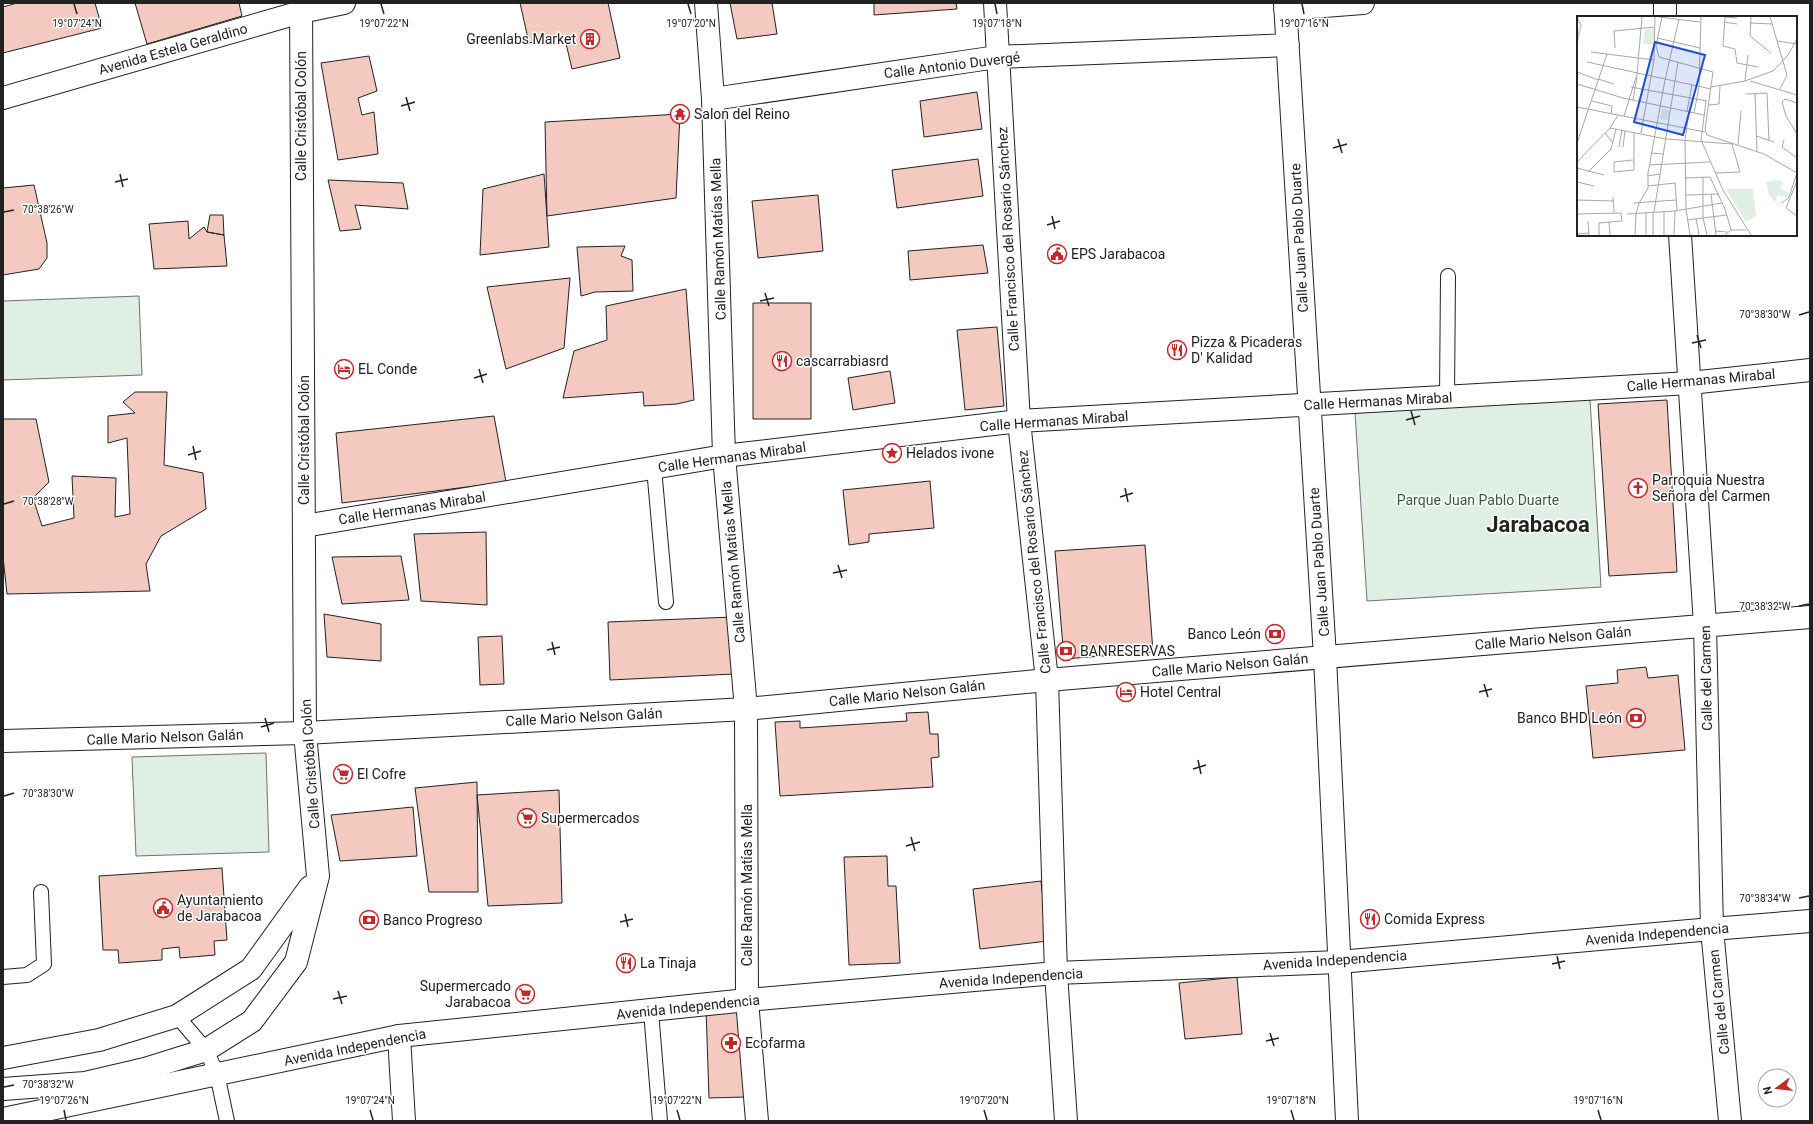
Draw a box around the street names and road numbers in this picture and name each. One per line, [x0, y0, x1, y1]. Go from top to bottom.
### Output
street label: Avenida Estela Geraldino [97, 20, 249, 78]
street label: Calle Antonio Duvergé [883, 49, 1021, 81]
street label: Calle Cristóbal Colón [293, 51, 309, 181]
street label: Calle Francisco del Rosario Sánchez [994, 126, 1022, 352]
street label: Calle Ramón Matías Mella [707, 158, 729, 320]
street label: Calle Juan Pablo Duarte [1287, 163, 1311, 313]
street label: Calle Hermanas Mirabal [1626, 366, 1776, 394]
street label: Calle Cristóbal Colón [296, 375, 312, 505]
street label: Calle Hermanas Mirabal [1303, 389, 1453, 413]
street label: Calle Hermanas Mirabal [979, 408, 1129, 434]
street label: Calle Hermanas Mirabal [657, 439, 807, 475]
street label: Calle Francisco del Rosario Sánchez [1014, 449, 1054, 675]
street label: Calle Ramón Matías Mella [718, 480, 748, 644]
street label: Calle Juan Pablo Duarte [1306, 487, 1332, 637]
street label: Calle Hermanas Mirabal [337, 488, 487, 528]
street label: Calle Mario Nelson Galán [1474, 623, 1632, 653]
street label: Calle del Carmen [1697, 625, 1715, 731]
street label: Calle Mario Nelson Galán [1151, 650, 1309, 680]
street label: Calle Mario Nelson Galán [828, 677, 986, 709]
street label: Calle Cristóbal Colón [297, 699, 323, 829]
street label: Calle Mario Nelson Galán [505, 705, 663, 729]
street label: Calle Mario Nelson Galán [86, 726, 244, 748]
street label: Calle Ramón Matías Mella [739, 804, 755, 966]
street label: Avenida Independencia [1584, 920, 1730, 948]
street label: Avenida Independencia [1262, 947, 1408, 973]
street label: Calle del Carmen [1706, 949, 1732, 1055]
street label: Avenida Independencia [938, 965, 1084, 991]
street label: Avenida Independencia [615, 992, 761, 1022]
street label: Avenida Independencia [283, 1025, 427, 1069]

